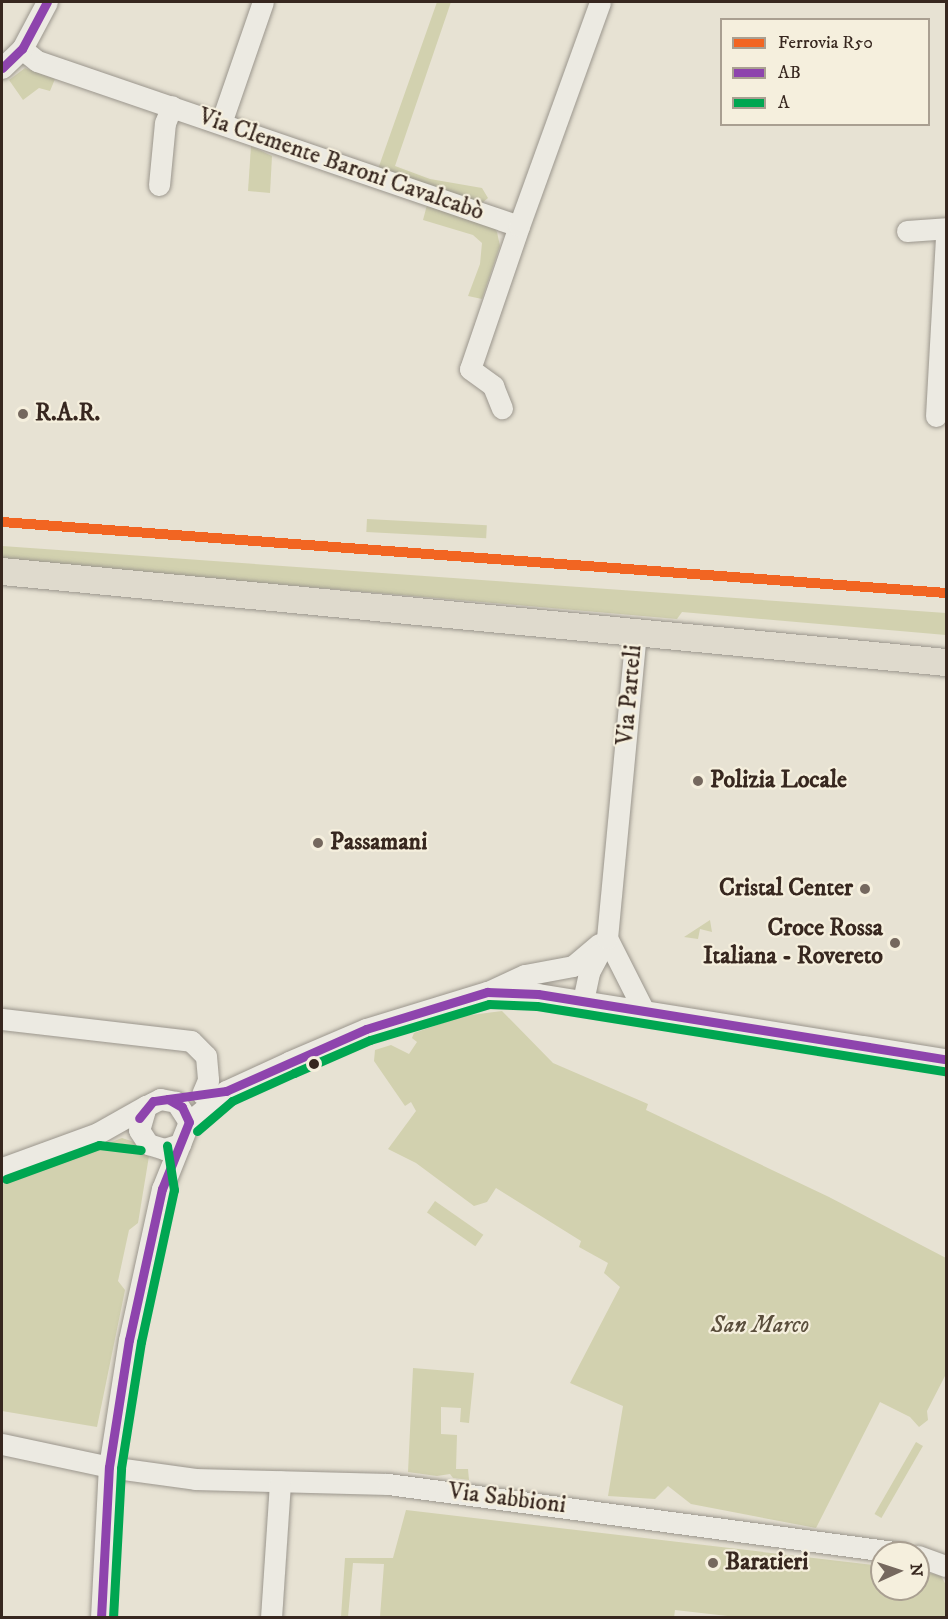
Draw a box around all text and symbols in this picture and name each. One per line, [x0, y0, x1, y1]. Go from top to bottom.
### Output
legend [720, 18, 930, 126]
text: Ferrovia R50 [778, 32, 873, 54]
text: AB [778, 62, 801, 84]
text: A [778, 92, 789, 114]
street label: Via Clemente Baroni Cavalcabò [195, 103, 487, 227]
place label: R.A.R. [35, 400, 100, 428]
marker: R.A.R. [16, 407, 30, 421]
street label: Via Parteli [611, 644, 649, 746]
place label: Polizia Locale [710, 767, 847, 795]
marker: Polizia Locale [691, 774, 705, 788]
place label: Passamani [330, 829, 427, 857]
marker: Passamani [311, 836, 325, 850]
place label: Cristal Center [719, 875, 853, 903]
marker: Cristal Center [858, 882, 872, 896]
place label: Croce Rossa Italiana - Rovereto [703, 915, 883, 971]
marker: Croce Rossa Italiana - Rovereto [888, 936, 902, 950]
unlabelled marker [308, 1058, 320, 1070]
park label: San Marco [711, 1312, 809, 1340]
street label: Via Sabbioni [446, 1477, 568, 1521]
north arrow [870, 1541, 930, 1601]
place label: Baratieri [725, 1549, 808, 1577]
marker: Baratieri [706, 1556, 720, 1570]
text: N [906, 1563, 926, 1577]

